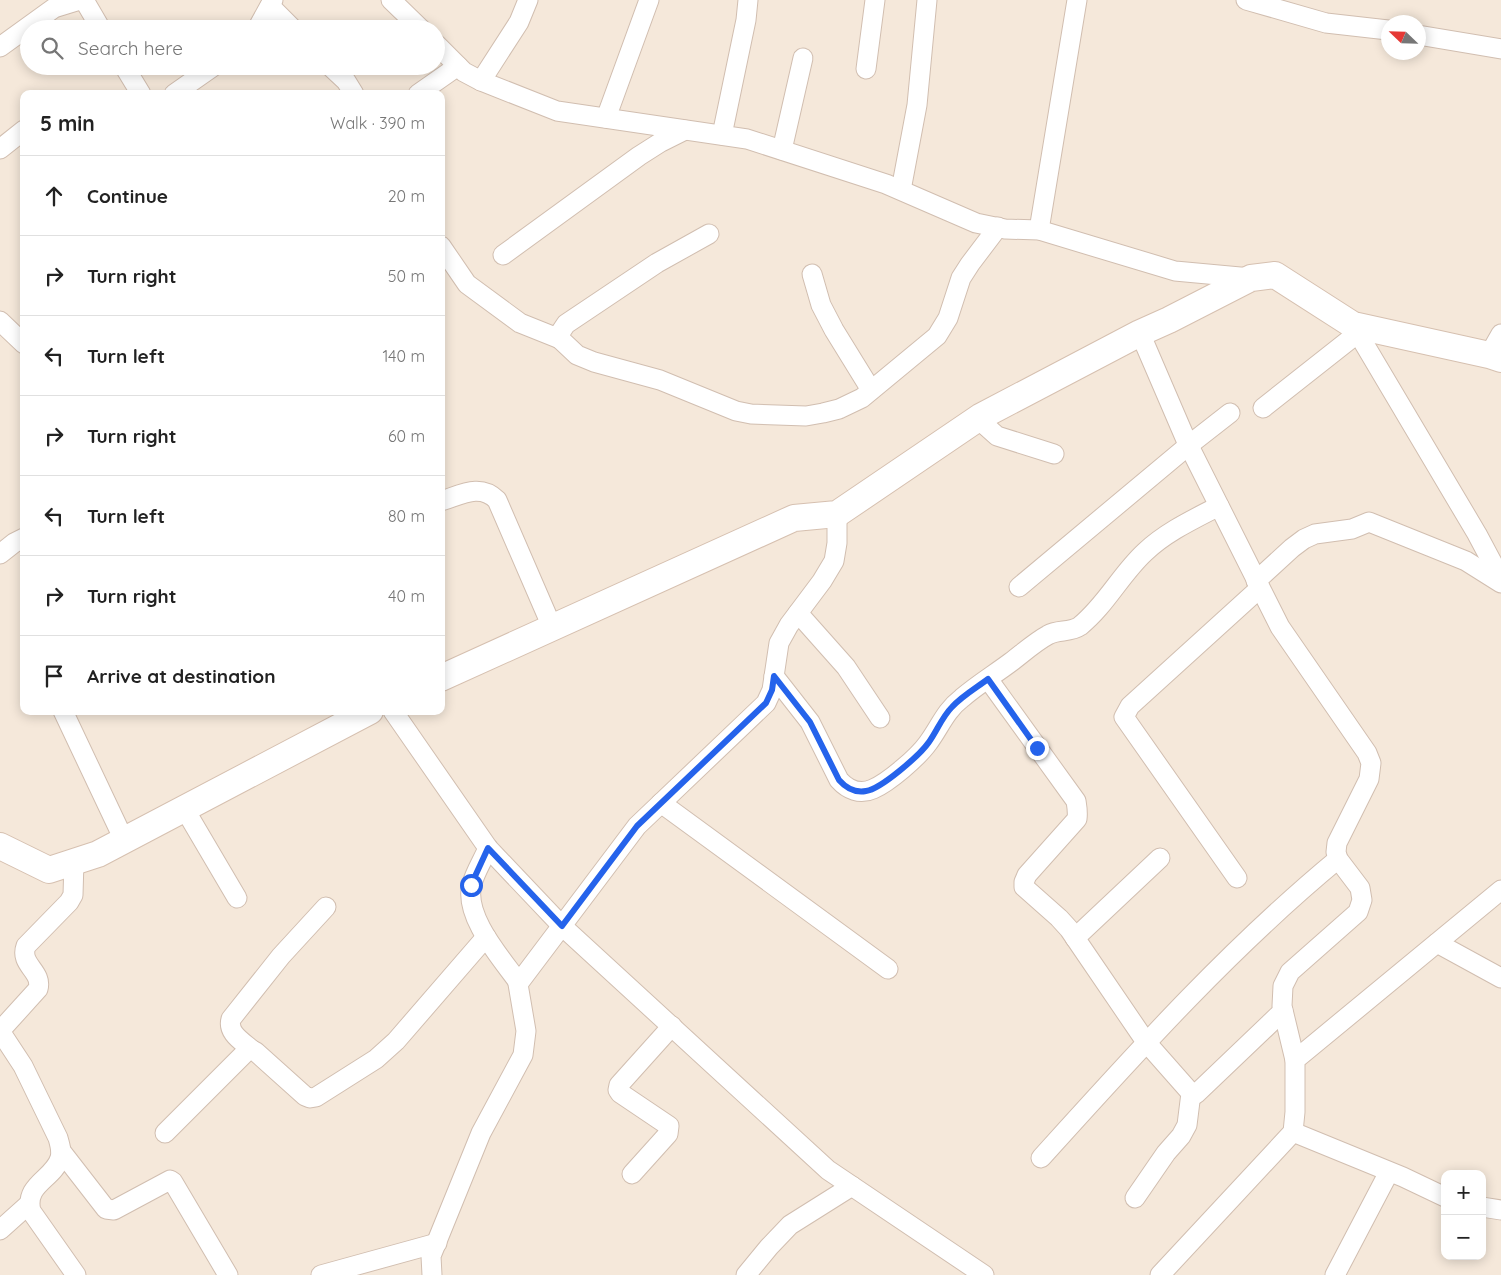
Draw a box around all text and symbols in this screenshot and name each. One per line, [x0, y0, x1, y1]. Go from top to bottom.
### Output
north arrow [1381, 15, 1426, 60]
search box [20, 20, 445, 75]
icon: search [38, 34, 66, 62]
text: Search here [78, 36, 183, 60]
text: 5 min [40, 110, 95, 136]
text: Walk · 390 m [330, 113, 425, 133]
icon: ahead [40, 182, 68, 210]
text: Continue [87, 184, 168, 208]
text: 20 m [388, 186, 425, 206]
icon: right [40, 262, 68, 290]
text: Turn right [87, 264, 176, 288]
text: 50 m [388, 266, 425, 286]
icon: left [40, 342, 68, 370]
text: Turn left [87, 344, 165, 368]
text: 140 m [382, 346, 425, 366]
icon: right [40, 422, 68, 450]
text: Turn right [87, 424, 176, 448]
text: 60 m [388, 426, 425, 446]
icon: left [40, 502, 68, 530]
text: Turn left [87, 504, 165, 528]
text: 80 m [388, 506, 425, 526]
icon: right [40, 582, 68, 610]
text: Turn right [87, 584, 176, 608]
text: 40 m [388, 586, 425, 606]
icon: arrive [40, 662, 68, 690]
text: Arrive at destination [87, 664, 276, 688]
route end [1026, 737, 1049, 760]
route start [460, 874, 483, 897]
map controls [1441, 1170, 1486, 1260]
button: + [1441, 1170, 1486, 1215]
button: − [1441, 1215, 1486, 1260]

